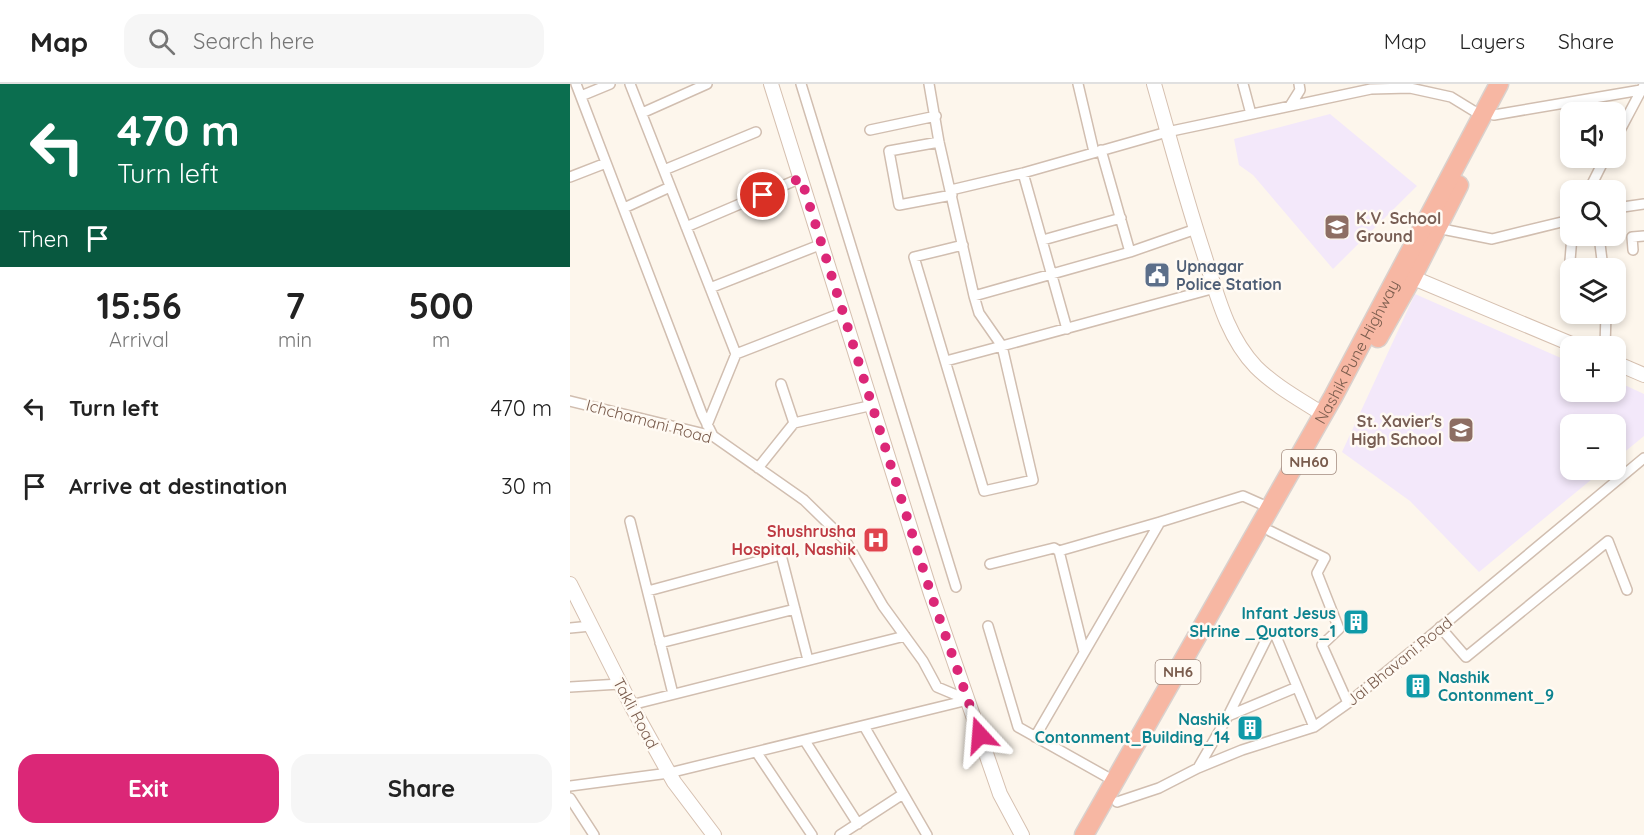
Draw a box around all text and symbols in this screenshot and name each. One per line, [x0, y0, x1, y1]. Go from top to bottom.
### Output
search box [124, 14, 544, 68]
text: Map [30, 24, 88, 59]
icon: search [145, 25, 178, 58]
text: Search here [193, 27, 315, 55]
text: Map [1384, 28, 1427, 54]
text: Layers [1460, 28, 1525, 54]
text: Share [1558, 28, 1614, 54]
map controls [1560, 102, 1626, 480]
button: sound [1560, 102, 1626, 168]
text: 470 m [117, 104, 240, 157]
icon: left [18, 108, 96, 186]
text: Turn left [117, 156, 219, 190]
pin [737, 169, 788, 220]
icon: arrive [746, 178, 779, 211]
button: search [1560, 180, 1626, 246]
place label: K.V. School Ground [1356, 208, 1441, 246]
school or university icon: K.V. School Ground [1322, 212, 1352, 242]
icon: arrive [81, 222, 114, 255]
text: Then [18, 225, 69, 253]
place label: Upnagar Police Station [1176, 256, 1282, 294]
button: layers [1560, 258, 1626, 324]
public building icon: Upnagar Police Station [1142, 260, 1172, 290]
street label: Nashik Pune Highway [1310, 276, 1403, 427]
text: 15:56 [96, 283, 182, 328]
text: 7 [285, 283, 305, 328]
text: 500 [409, 283, 474, 328]
text: Arrival [109, 327, 169, 352]
text: min [278, 327, 312, 352]
text: m [432, 327, 450, 352]
button: + [1560, 336, 1626, 402]
icon: left [18, 392, 51, 425]
text: Turn left [69, 394, 159, 422]
text: 470 m [491, 394, 552, 422]
street label: Ichchamani Road [584, 395, 714, 447]
place label: St. Xavier's High School [1351, 411, 1442, 449]
button: − [1560, 414, 1626, 480]
school or university icon: St. Xavier's High School [1446, 415, 1476, 445]
road number: NH60 [1282, 450, 1336, 474]
icon: arrive [18, 470, 51, 503]
text: Arrive at destination [69, 472, 287, 500]
text: 30 m [501, 472, 552, 500]
place label: Shushrusha Hospital, Nashik [731, 521, 856, 559]
hospital icon: Shushrusha Hospital, Nashik [861, 525, 891, 555]
place label: Infant Jesus SHrine _Quators_1 [1189, 603, 1336, 641]
building icon: Infant Jesus SHrine _Quators_1 [1341, 607, 1371, 637]
street label: Jai Bhavani Road [1342, 612, 1456, 710]
road number: NH6 [1156, 660, 1200, 684]
place label: Nashik Contonment_9 [1438, 667, 1554, 705]
building icon: Nashik Contonment_9 [1403, 671, 1433, 701]
street label: Takli Road [609, 674, 663, 752]
position arrow [948, 703, 1012, 767]
place label: Nashik Contonment_Building_14 [1035, 709, 1231, 747]
building icon: Nashik Contonment_Building_14 [1235, 713, 1265, 743]
button: Exit [18, 754, 279, 823]
button: Share [291, 754, 552, 823]

